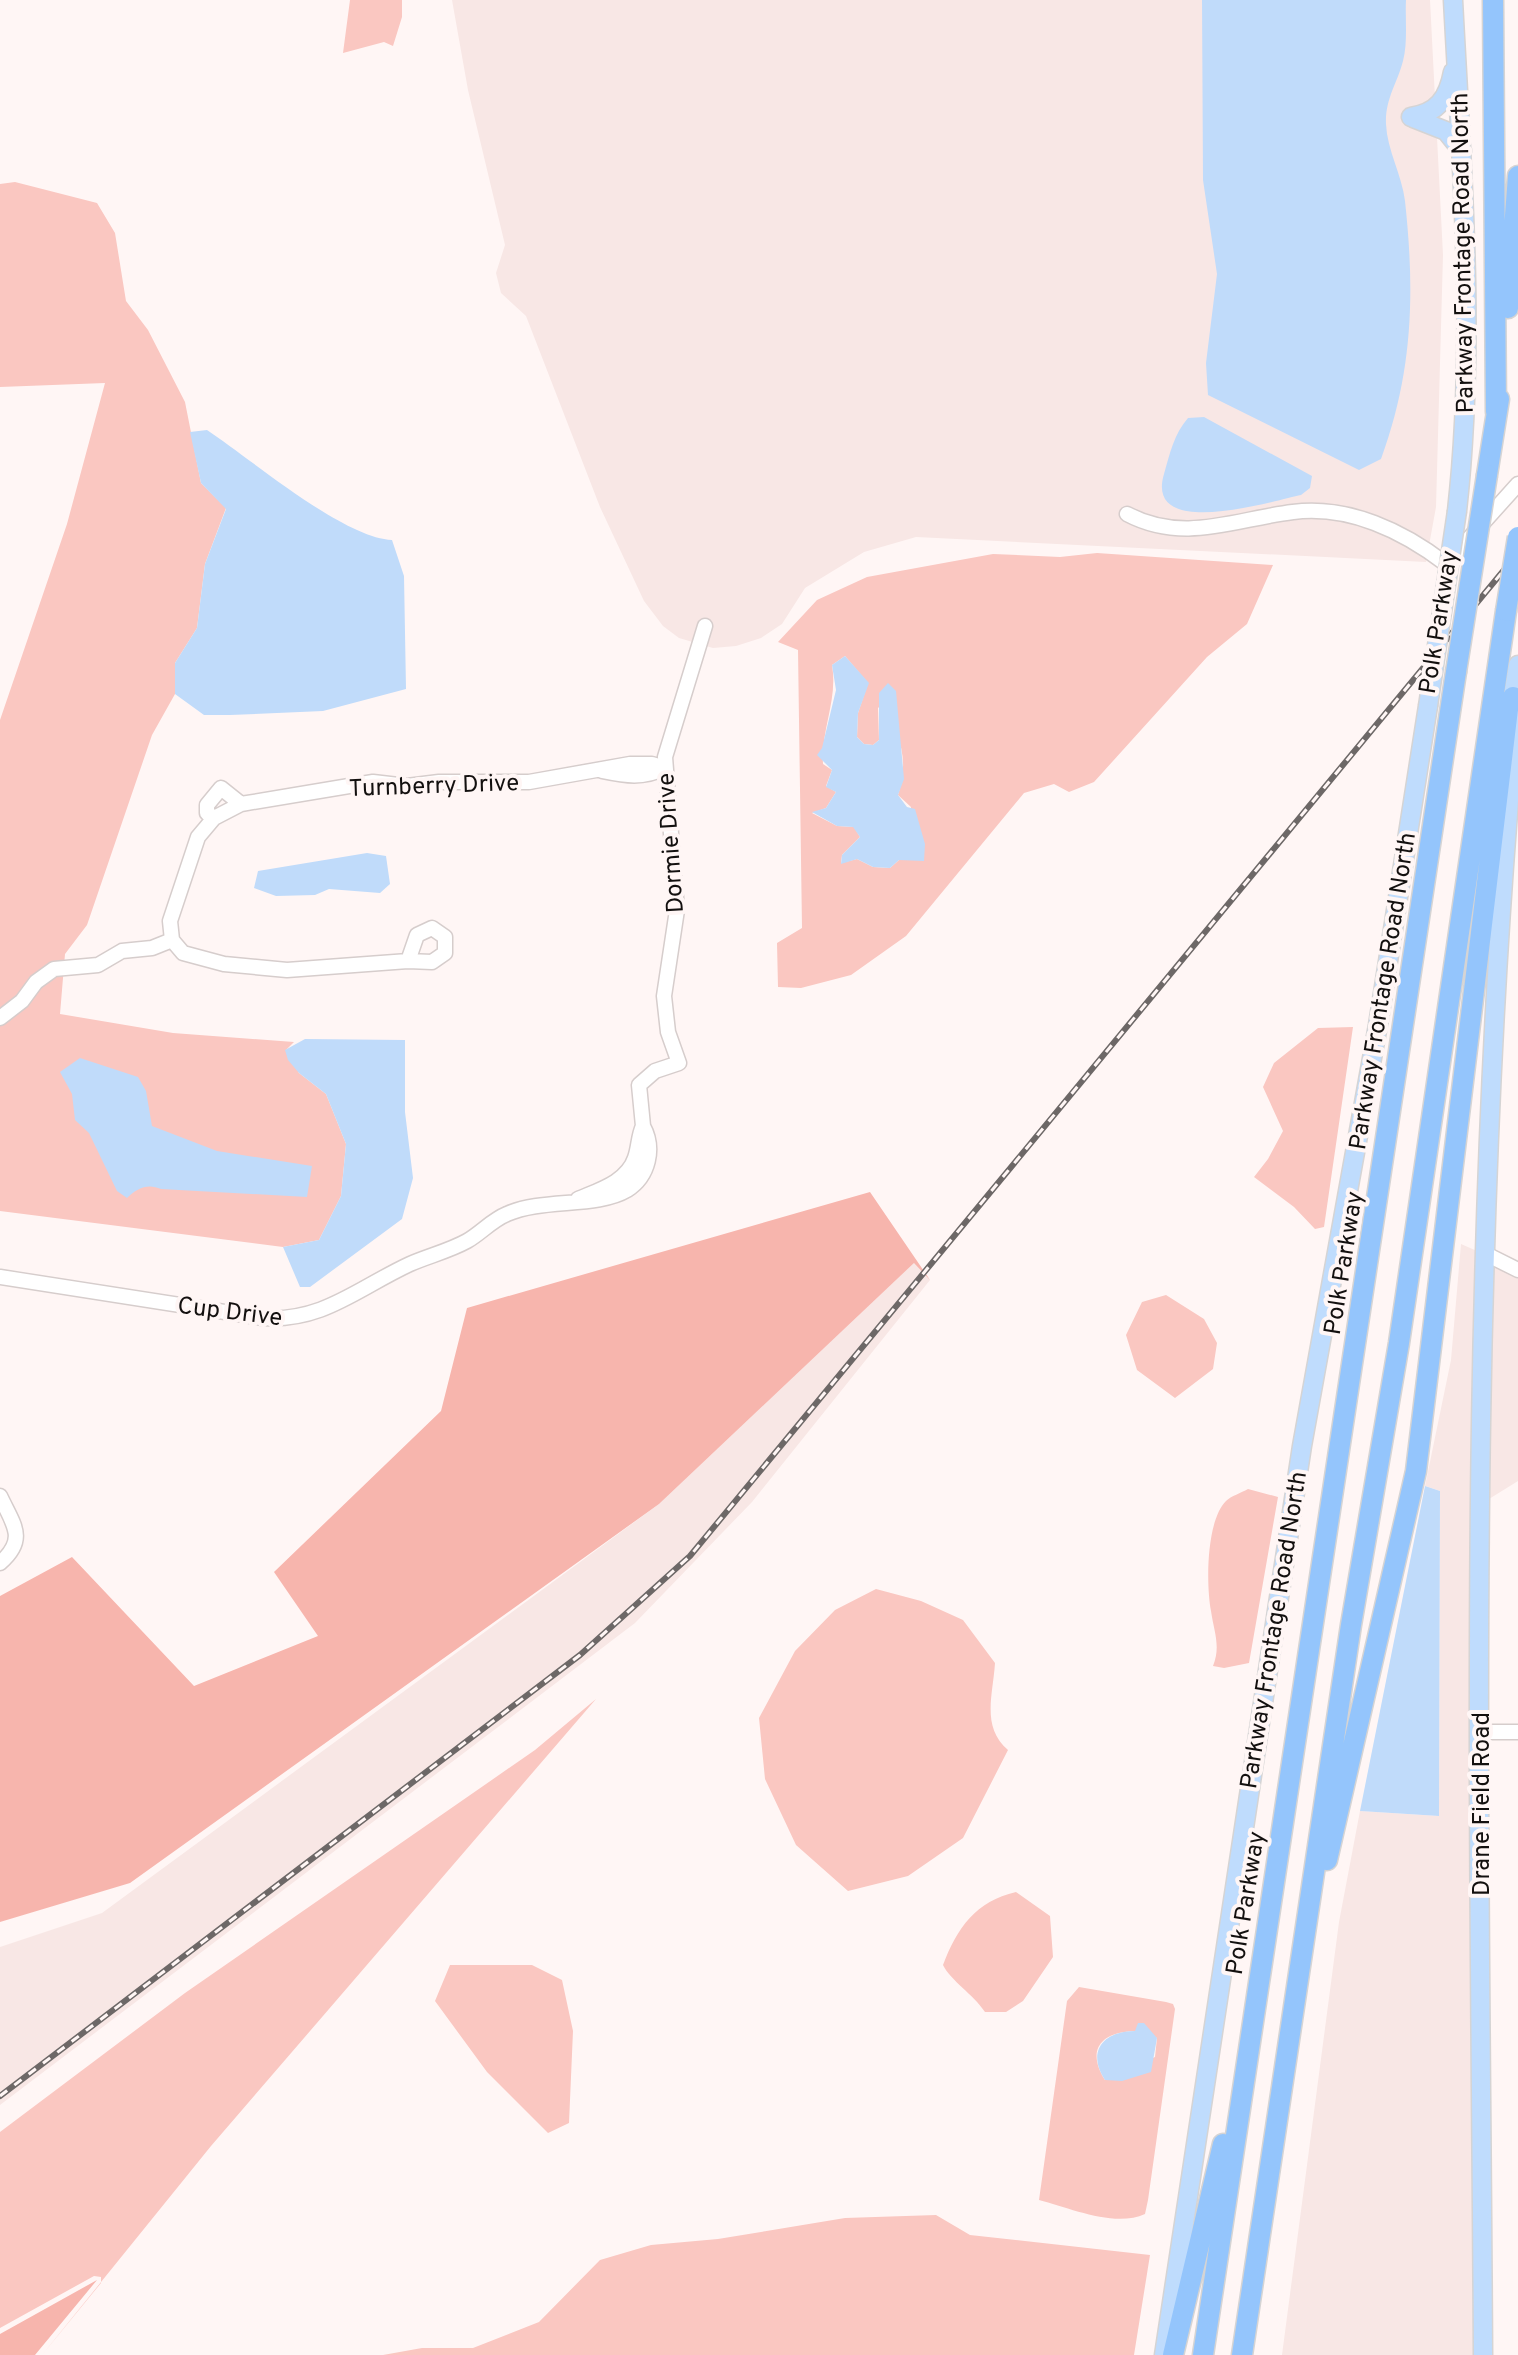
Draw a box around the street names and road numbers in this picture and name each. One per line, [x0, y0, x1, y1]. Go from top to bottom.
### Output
street label: Parkway Frontage Road North [1446, 92, 1482, 414]
street label: Polk Parkway [1414, 549, 1466, 696]
street label: Turnberry Drive [348, 769, 520, 805]
street label: Dormie Drive [652, 772, 692, 914]
street label: Parkway Frontage Road North [1344, 830, 1424, 1152]
street label: Polk Parkway [1319, 1190, 1371, 1337]
street label: Cup Drive [176, 1292, 284, 1334]
street label: Parkway Frontage Road North [1235, 1469, 1315, 1791]
street label: Drane Field Road [1468, 1712, 1498, 1896]
street label: Polk Parkway [1221, 1830, 1273, 1977]

